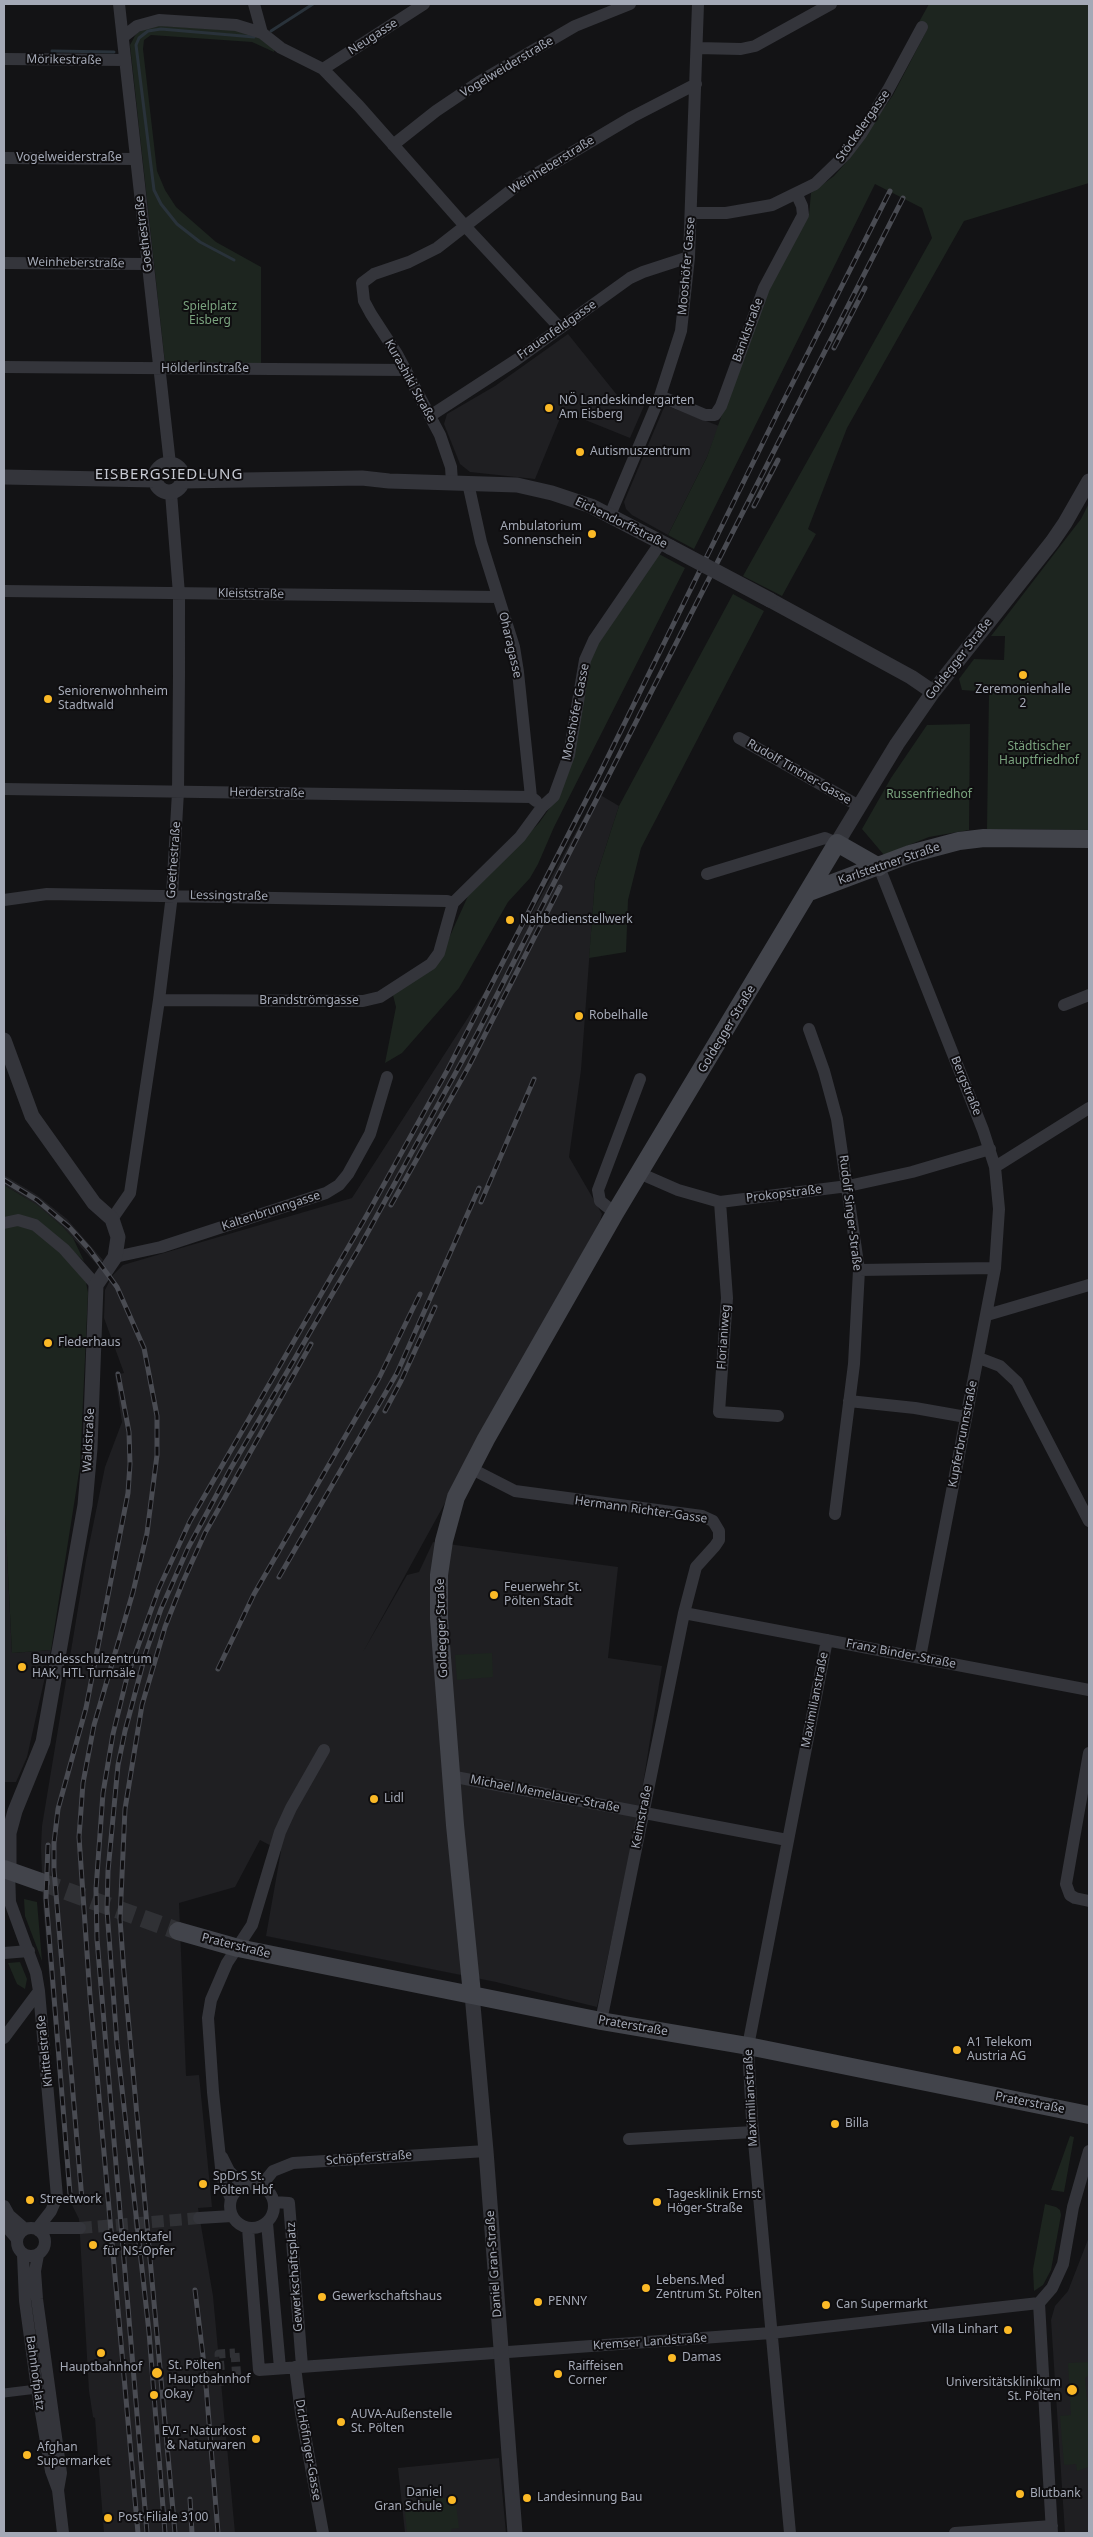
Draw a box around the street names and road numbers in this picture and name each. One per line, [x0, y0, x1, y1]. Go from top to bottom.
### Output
street label: Neugasse [346, 16, 400, 58]
street label: Vogelweiderstraße [458, 34, 556, 100]
street label: Mörikestraße [26, 52, 102, 68]
street label: Stöckelergasse [833, 87, 893, 165]
street label: Weinheberstraße [507, 133, 597, 197]
street label: Vogelweiderstraße [16, 151, 122, 165]
street label: Goethestraße [132, 195, 156, 273]
street label: Mooshöfer Gasse [676, 216, 698, 316]
street label: Weinheberstraße [27, 255, 125, 271]
street label: Banklstraße [730, 296, 766, 364]
street label: Frauenfeldgasse [515, 297, 599, 363]
street label: Kurashiki Straße [381, 337, 439, 425]
street label: Hölderlinstraße [161, 362, 249, 376]
street label: Eichendorffstraße [573, 494, 669, 552]
street label: Kleiststraße [218, 586, 284, 602]
street label: Oharagasse [495, 611, 525, 679]
street label: Goldegger Straße [923, 615, 995, 703]
street label: Mooshöfer Gasse [560, 662, 592, 762]
street label: Rudolf Tintner-Gasse [744, 736, 854, 808]
street label: Herderstraße [229, 785, 305, 801]
street label: Goethestraße [164, 821, 184, 899]
street label: Karlstettner Straße [836, 840, 942, 888]
street label: Lessingstraße [190, 888, 268, 904]
street label: Goldegger Straße [695, 983, 759, 1075]
street label: Brandströmgasse [259, 994, 359, 1008]
street label: Bergstraße [948, 1054, 984, 1118]
street label: Rudolf Singer-Straße [836, 1154, 864, 1272]
street label: Prokopstraße [745, 1182, 823, 1206]
street label: Kaltenbrunngasse [220, 1188, 322, 1234]
street label: Florianiweg [715, 1304, 733, 1370]
street label: Kupferbrunnstraße [946, 1379, 980, 1489]
street label: Waldstraße [80, 1408, 98, 1472]
street label: Hermann Richter-Gasse [574, 1494, 708, 1526]
street label: Goldegger Straße [433, 1578, 451, 1678]
street label: Franz Binder-Straße [845, 1636, 957, 1672]
street label: Maximilianstraße [799, 1651, 831, 1749]
street label: Michael Memelauer-Straße [469, 1772, 621, 1816]
street label: Keimstraße [629, 1784, 655, 1850]
street label: Praterstraße [200, 1930, 272, 1962]
street label: Praterstraße [597, 2013, 669, 2039]
street label: Khittelstraße [34, 2014, 56, 2088]
street label: Maximilianstraße [741, 2049, 761, 2147]
street label: Praterstraße [994, 2089, 1066, 2117]
street label: Schöpferstraße [326, 2148, 412, 2168]
street label: Daniel Gran-Straße [483, 2210, 505, 2318]
street label: Gewerkschaftsplatz [284, 2222, 306, 2332]
street label: Kremser Landstraße [592, 2331, 708, 2353]
street label: Bahnhofplatz [23, 2335, 47, 2411]
street label: Dr.Höfinger-Gasse [292, 2398, 324, 2502]

